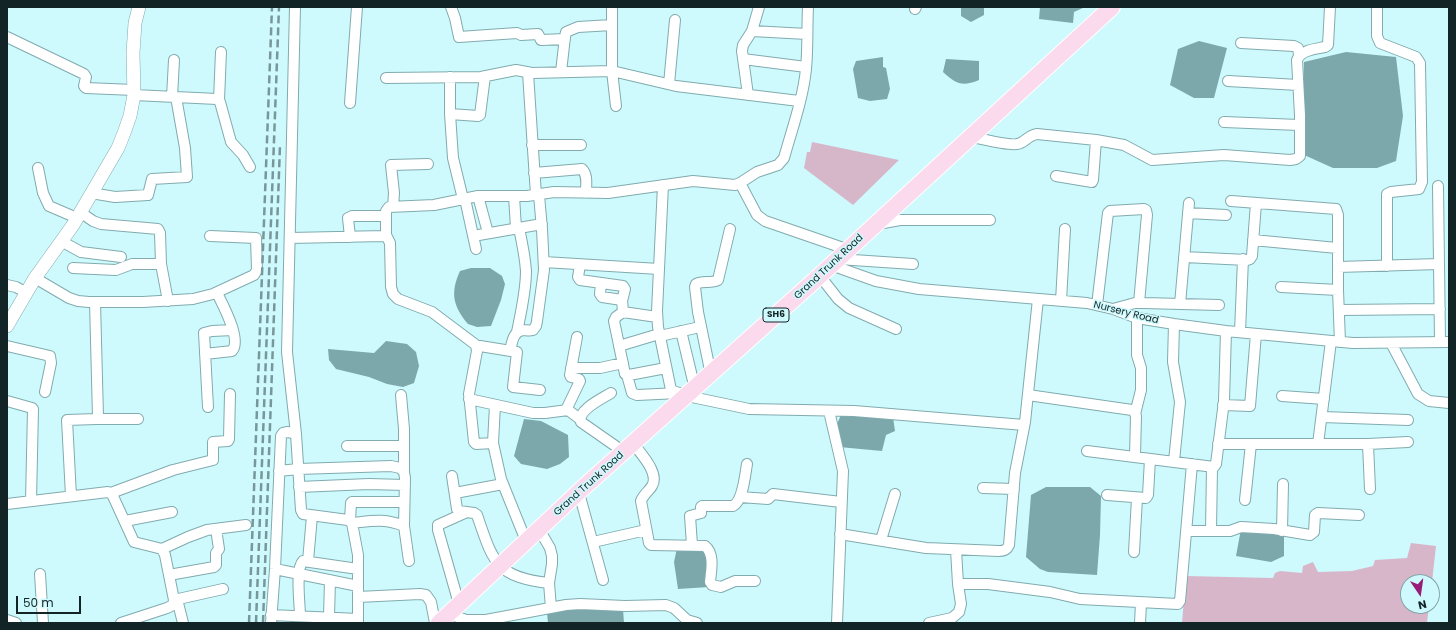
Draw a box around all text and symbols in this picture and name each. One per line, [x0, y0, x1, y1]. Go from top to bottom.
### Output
street label: Grand Trunk Road [792, 232, 866, 302]
street label: Nursery Road [1092, 299, 1160, 327]
road number: SH6 [763, 308, 789, 322]
street label: Grand Trunk Road [552, 449, 626, 519]
north arrow [1400, 574, 1440, 614]
scale bar [18, 588, 83, 614]
text: 50 m [23, 594, 54, 611]
text: N [1417, 596, 1428, 613]

